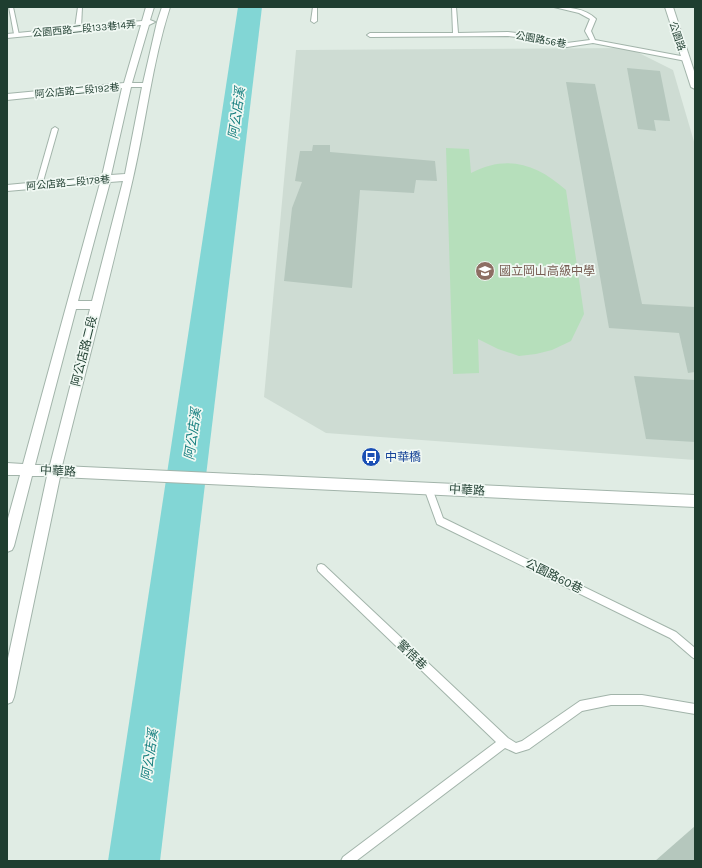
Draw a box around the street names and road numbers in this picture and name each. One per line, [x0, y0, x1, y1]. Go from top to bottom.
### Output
street label: 公園西路二段133巷14弄 [32, 18, 136, 40]
street label: 公園路 [666, 20, 688, 52]
street label: 公園路56巷 [514, 30, 567, 50]
street label: 阿公店路二段192巷 [34, 81, 120, 101]
street label: 阿公店路二段178巷 [26, 173, 111, 193]
street label: 阿公店路二段 [68, 314, 100, 388]
street label: 中華路 [40, 463, 76, 479]
street label: 中華路 [449, 482, 485, 498]
street label: 公園路60巷 [523, 556, 585, 596]
street label: 警悟巷 [394, 637, 430, 673]

